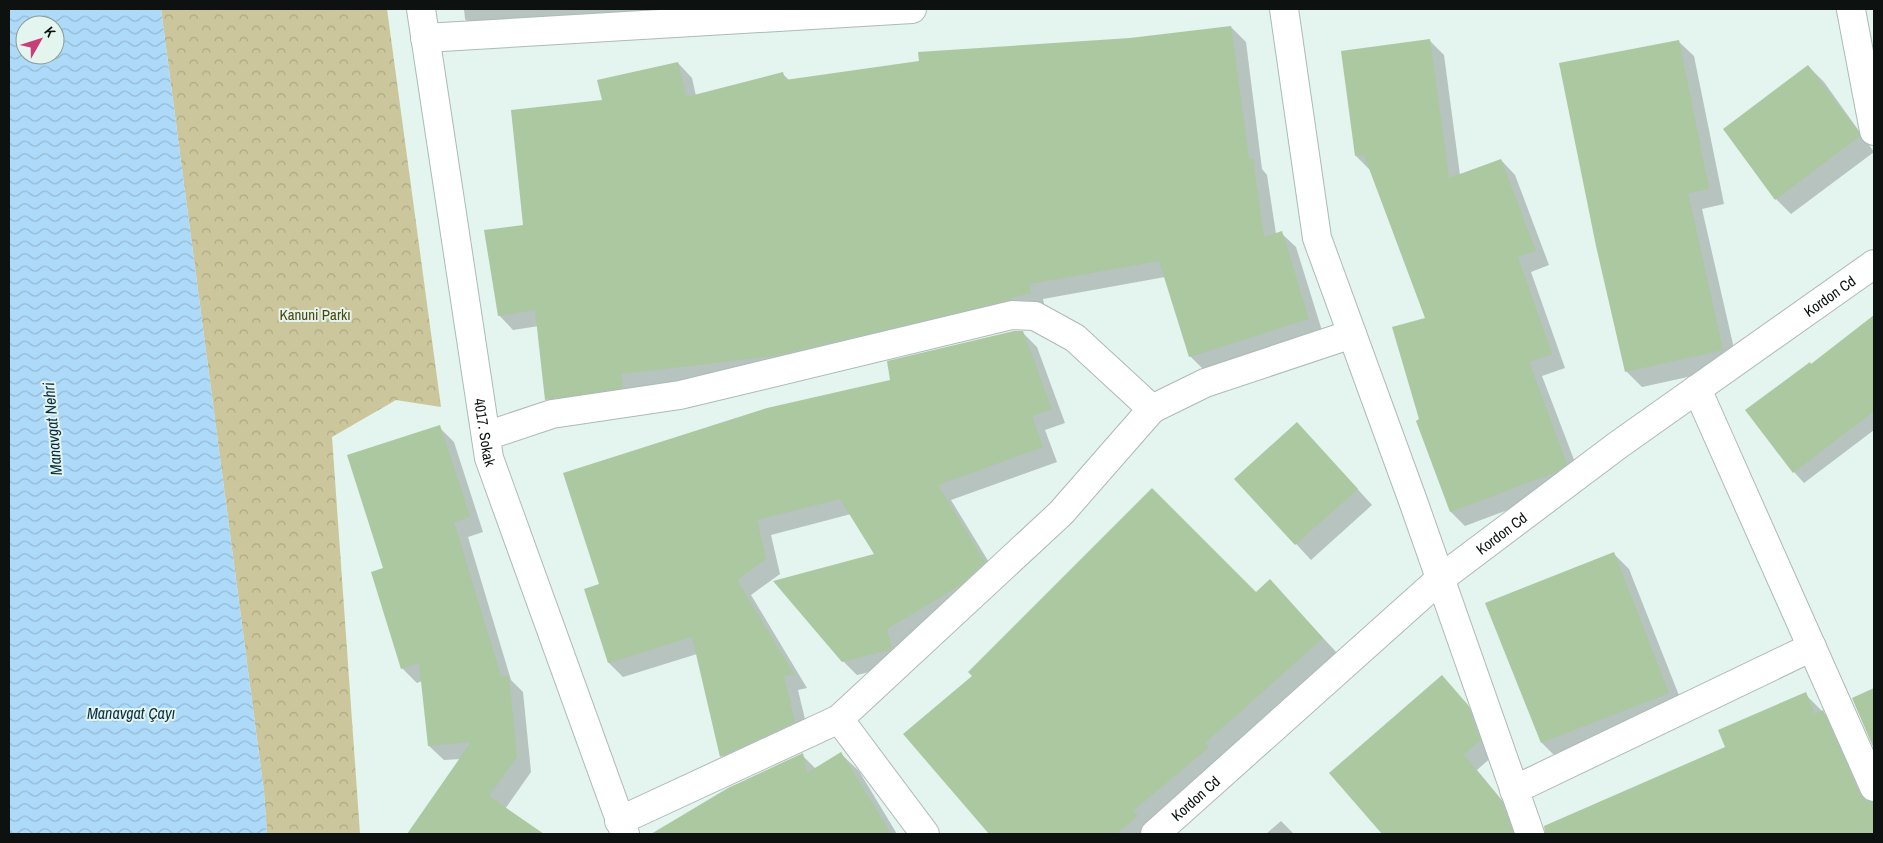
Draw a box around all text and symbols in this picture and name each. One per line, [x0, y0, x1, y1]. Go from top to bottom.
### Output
north arrow [15, 15, 65, 65]
text: K [40, 23, 60, 41]
street label: Kordon Cd [1799, 270, 1859, 321]
park label: Kanuni Parkı [279, 304, 351, 325]
water label: Manavgat Nehri [37, 381, 67, 476]
street label: 4017. Sokak [470, 397, 502, 470]
street label: Kordon Cd [1471, 507, 1531, 559]
water label: Manavgat Çayı [87, 702, 175, 724]
street label: Kordon Cd [1166, 771, 1224, 825]

